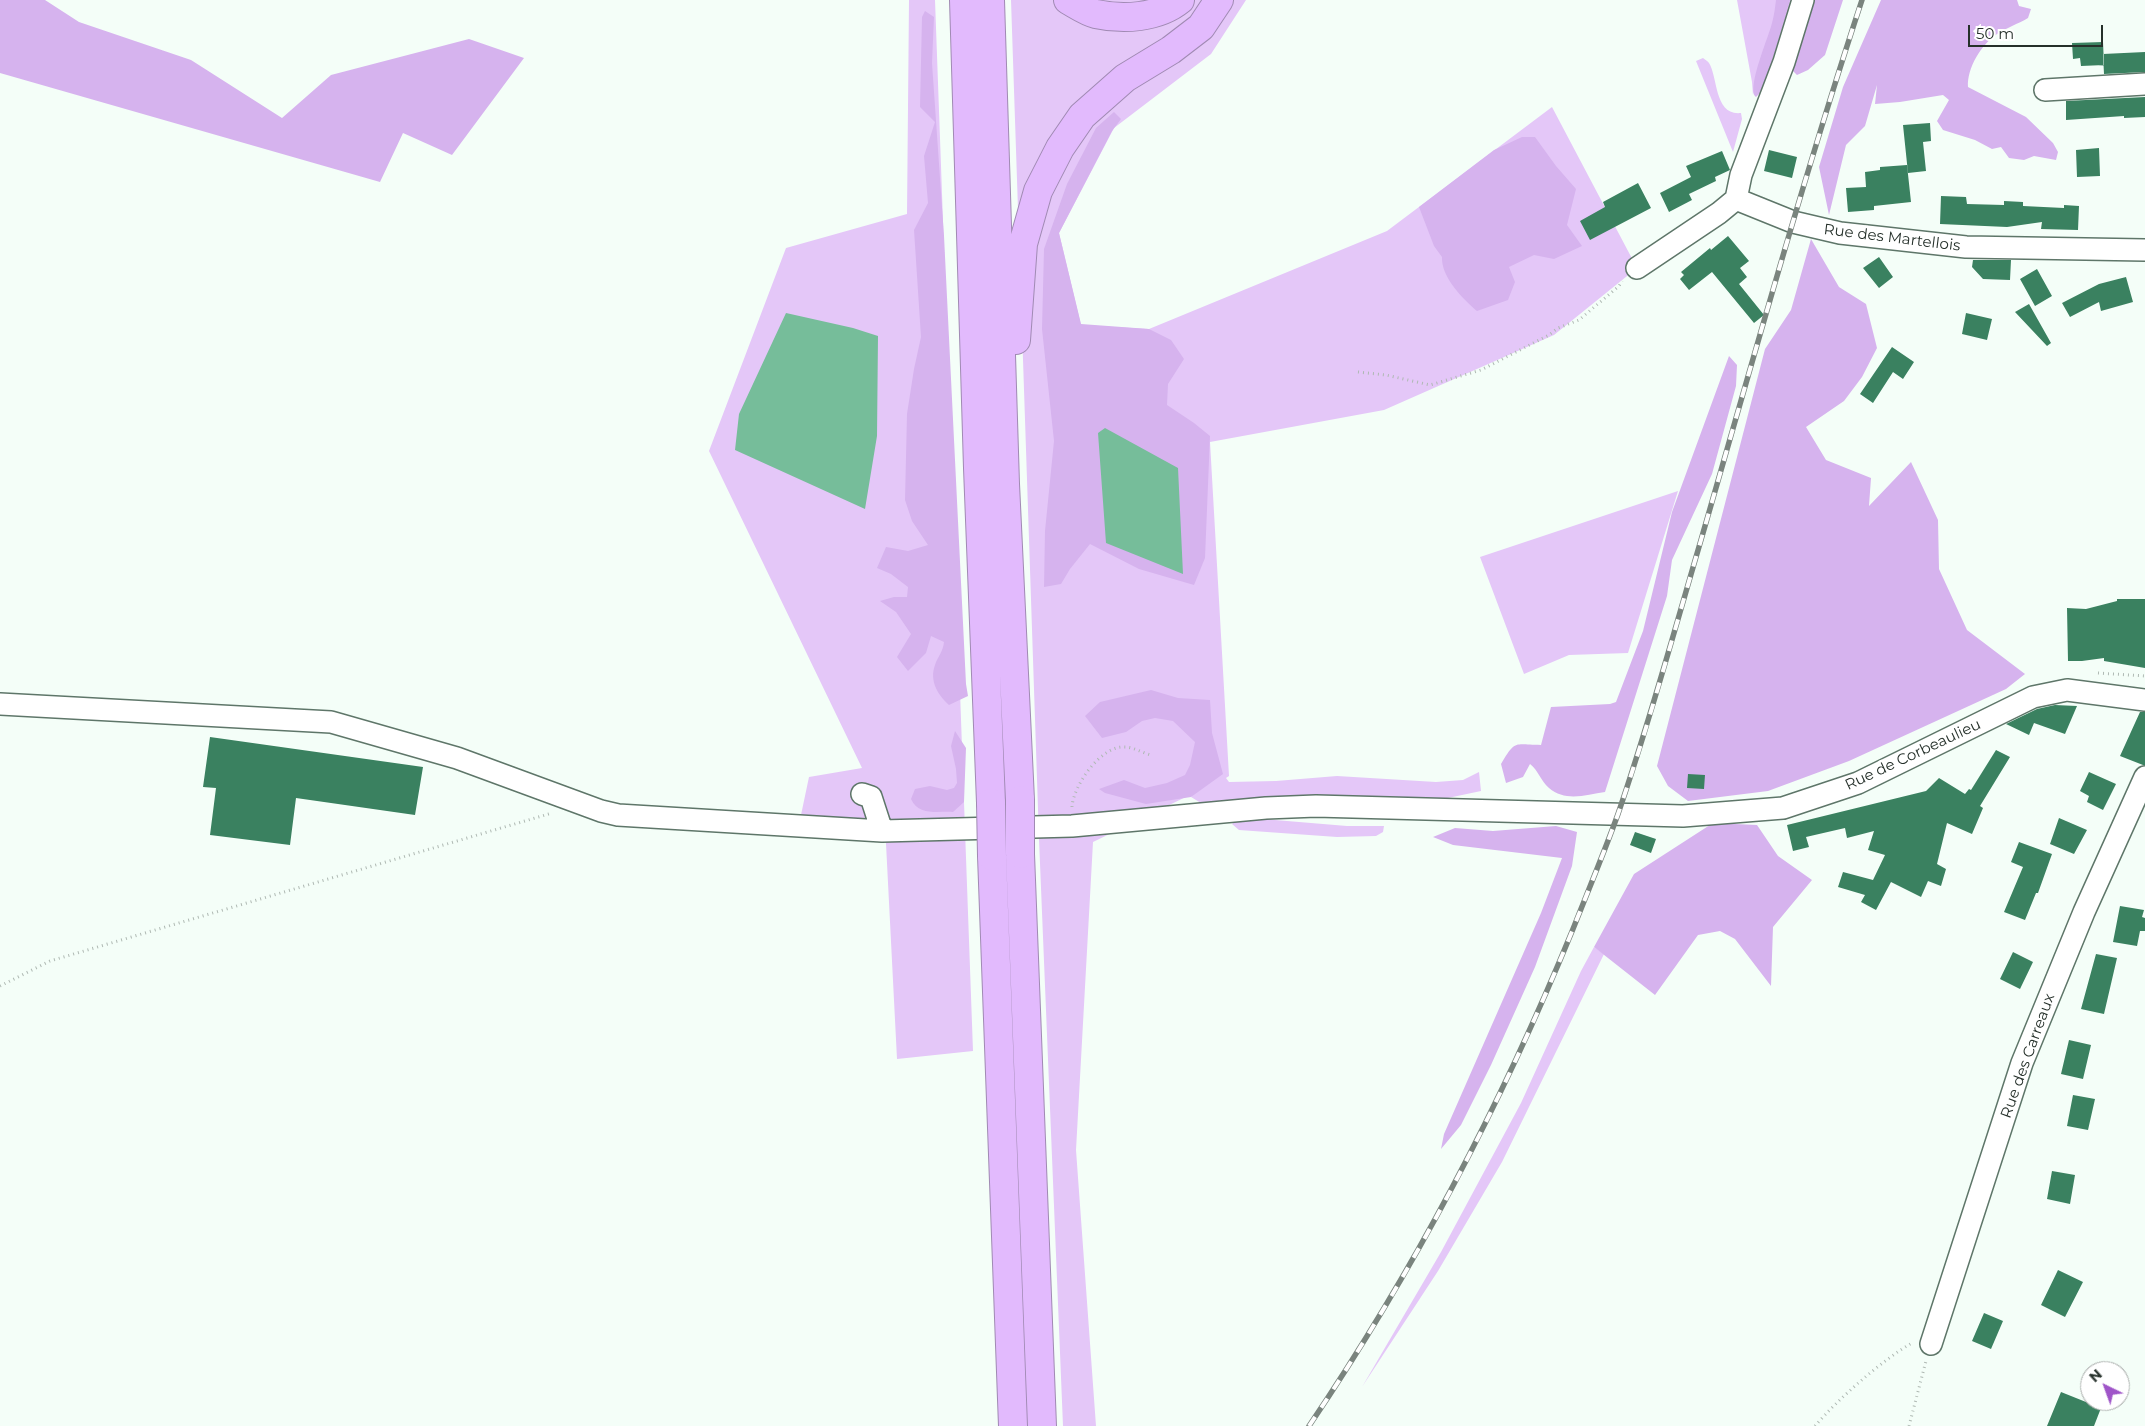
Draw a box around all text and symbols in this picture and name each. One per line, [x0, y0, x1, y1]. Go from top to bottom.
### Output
scale bar [1970, 15, 2105, 47]
text: 50 m [1976, 24, 2014, 43]
street label: Rue des Martellois [1823, 221, 1961, 255]
street label: Rue de Corbeaulieu [1842, 716, 1984, 794]
street label: Rue des Carreaux [1997, 991, 2059, 1121]
north arrow [2080, 1361, 2130, 1411]
text: N [2085, 1365, 2106, 1386]

